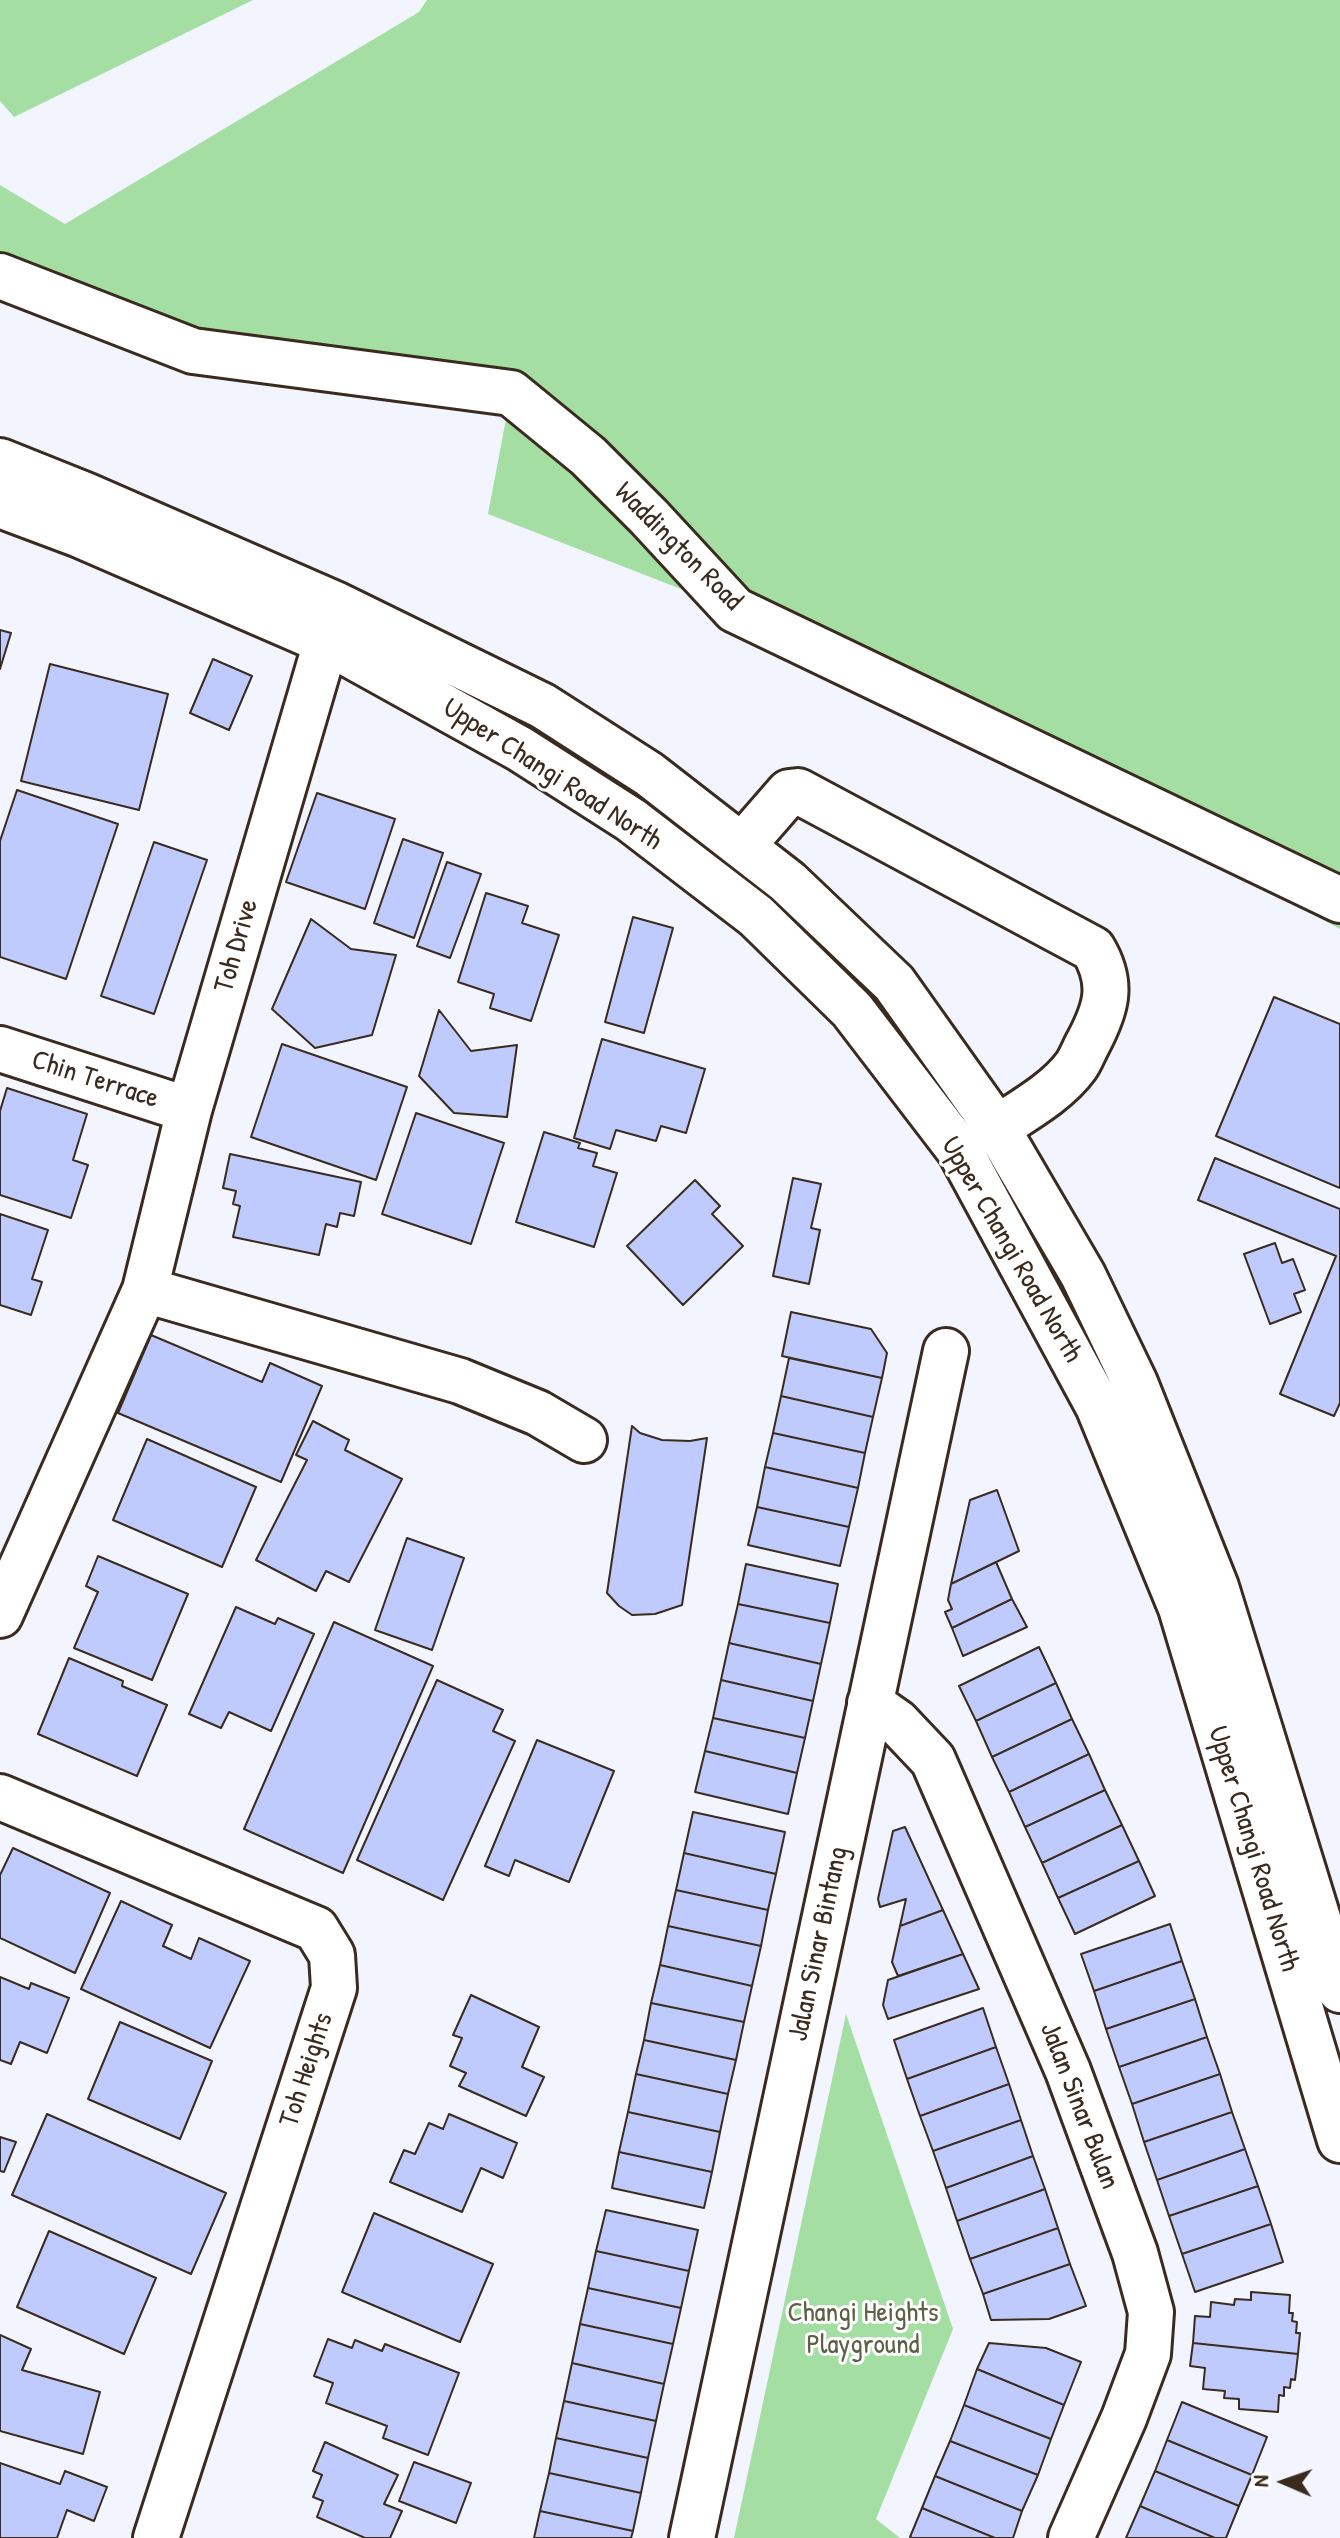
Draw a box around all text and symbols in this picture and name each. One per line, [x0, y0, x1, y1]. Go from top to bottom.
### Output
street label: Waddington Road [607, 476, 749, 618]
street label: Upper Changi Road North [436, 692, 668, 858]
street label: Toh Drive [208, 896, 266, 996]
street label: Chin Terrace [27, 1044, 163, 1116]
street label: Upper Changi Road North [933, 1131, 1089, 1369]
street label: Upper Changi Road North [1200, 1722, 1306, 1976]
street label: Jalan Sinar Bintang [782, 1844, 856, 2044]
street label: Toh Heights [273, 2009, 341, 2131]
street label: Jalan Sinar Bulan [1032, 2018, 1126, 2194]
park label: Changi Heights Playground [787, 2297, 939, 2363]
north arrow [1244, 2442, 1324, 2522]
text: N [1245, 2475, 1275, 2488]

